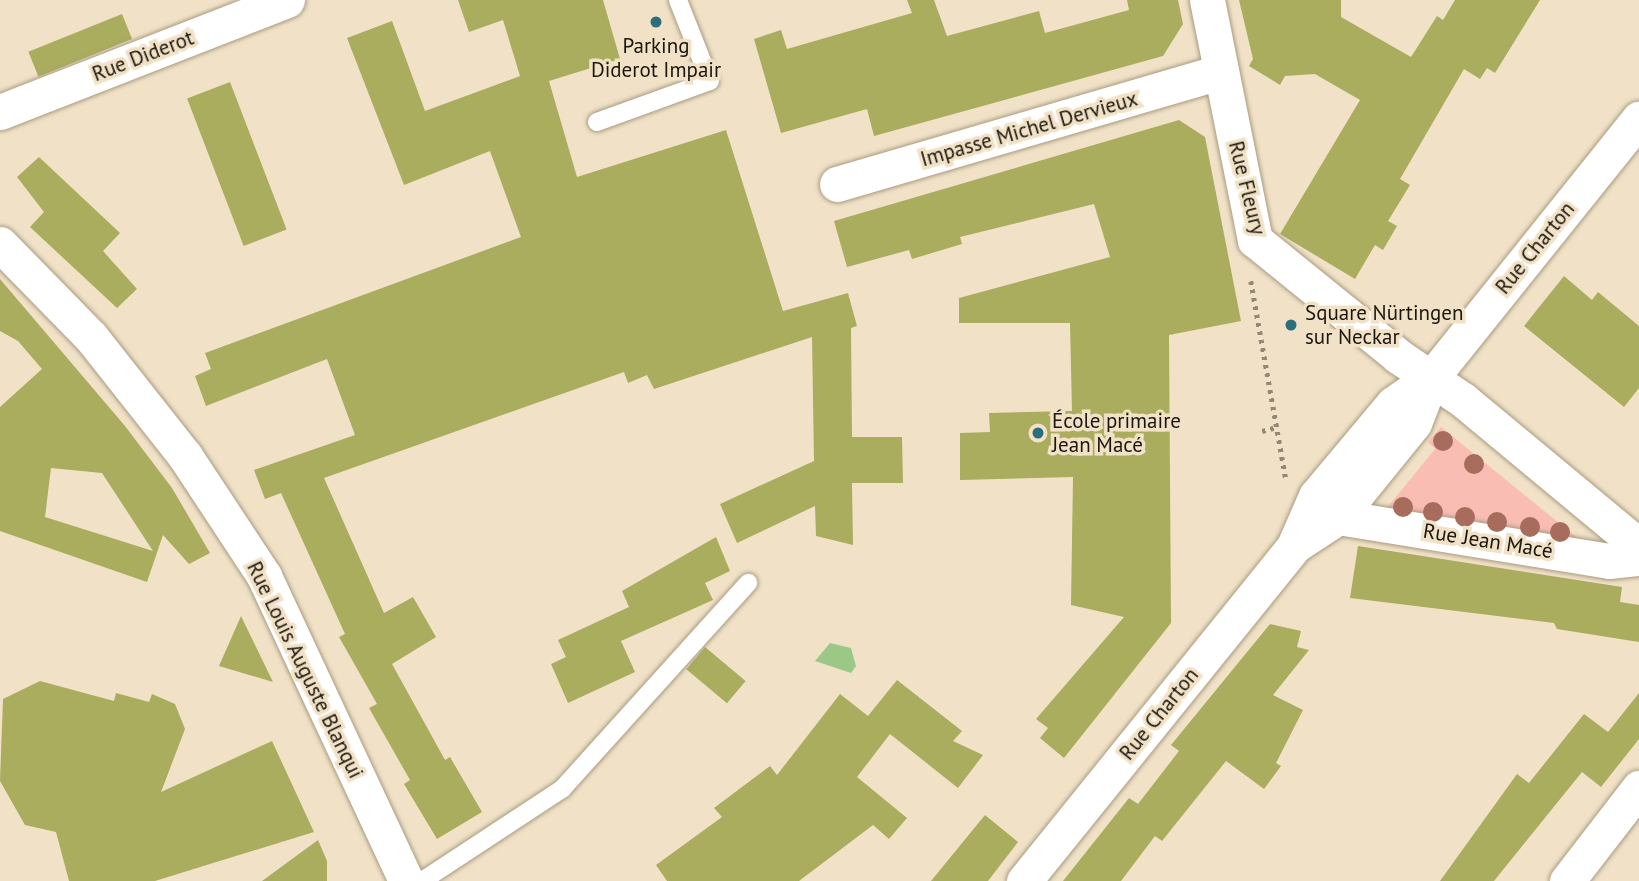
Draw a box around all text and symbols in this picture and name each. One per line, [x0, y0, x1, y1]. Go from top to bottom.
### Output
marker: Parking Diderot Impair [648, 14, 664, 30]
street label: Rue Diderot [89, 25, 197, 87]
place label: Parking Diderot Impair [591, 33, 721, 83]
street label: Impasse Michel Dervieux [918, 86, 1140, 172]
street label: Rue Fleury [1223, 138, 1271, 238]
street label: Rue Charton [1490, 197, 1580, 299]
place label: Square Nürtingen sur Neckar [1305, 300, 1463, 350]
marker: Square Nürtingen sur Neckar [1283, 317, 1299, 333]
place label: École primaire Jean Macé [1052, 408, 1181, 458]
marker: École primaire Jean Macé [1030, 425, 1046, 441]
street label: Rue Jean Macé [1421, 518, 1555, 564]
street label: Rue Louis Auguste Blanqui [241, 557, 369, 783]
street label: Rue Charton [1114, 663, 1204, 765]

